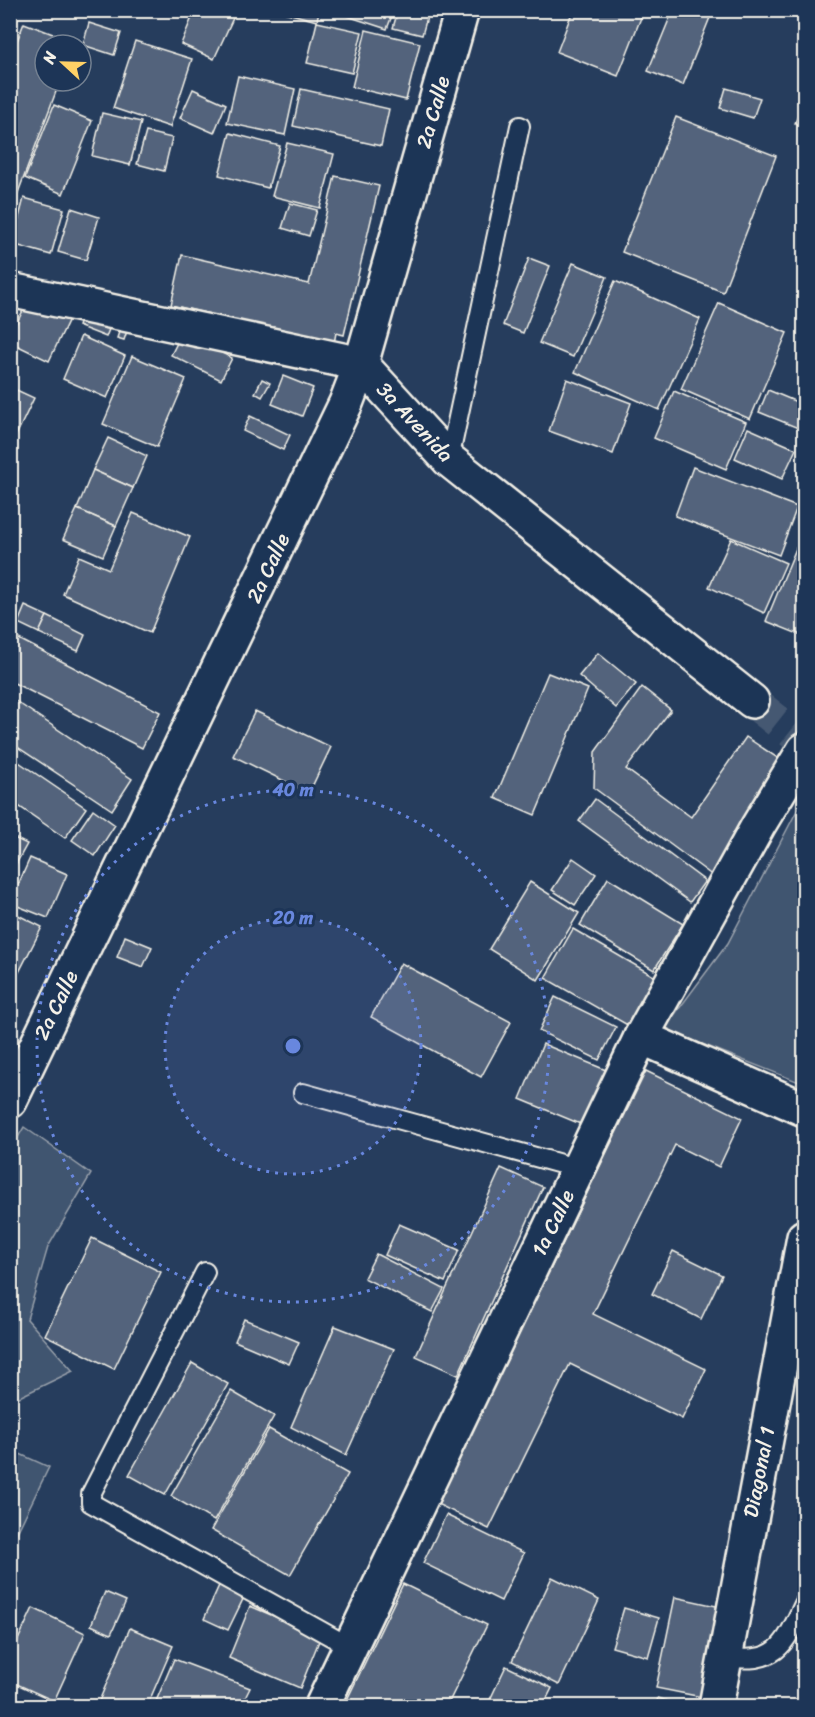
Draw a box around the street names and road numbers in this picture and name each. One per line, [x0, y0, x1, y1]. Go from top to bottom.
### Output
street label: 2a Calle [405, 71, 461, 153]
street label: 3a Avenida [367, 372, 464, 472]
street label: 2a Calle [235, 527, 301, 609]
street label: 2a Calle [23, 963, 89, 1047]
street label: 1a Calle [520, 1183, 586, 1263]
street label: Diagonal 1 [732, 1423, 786, 1521]

